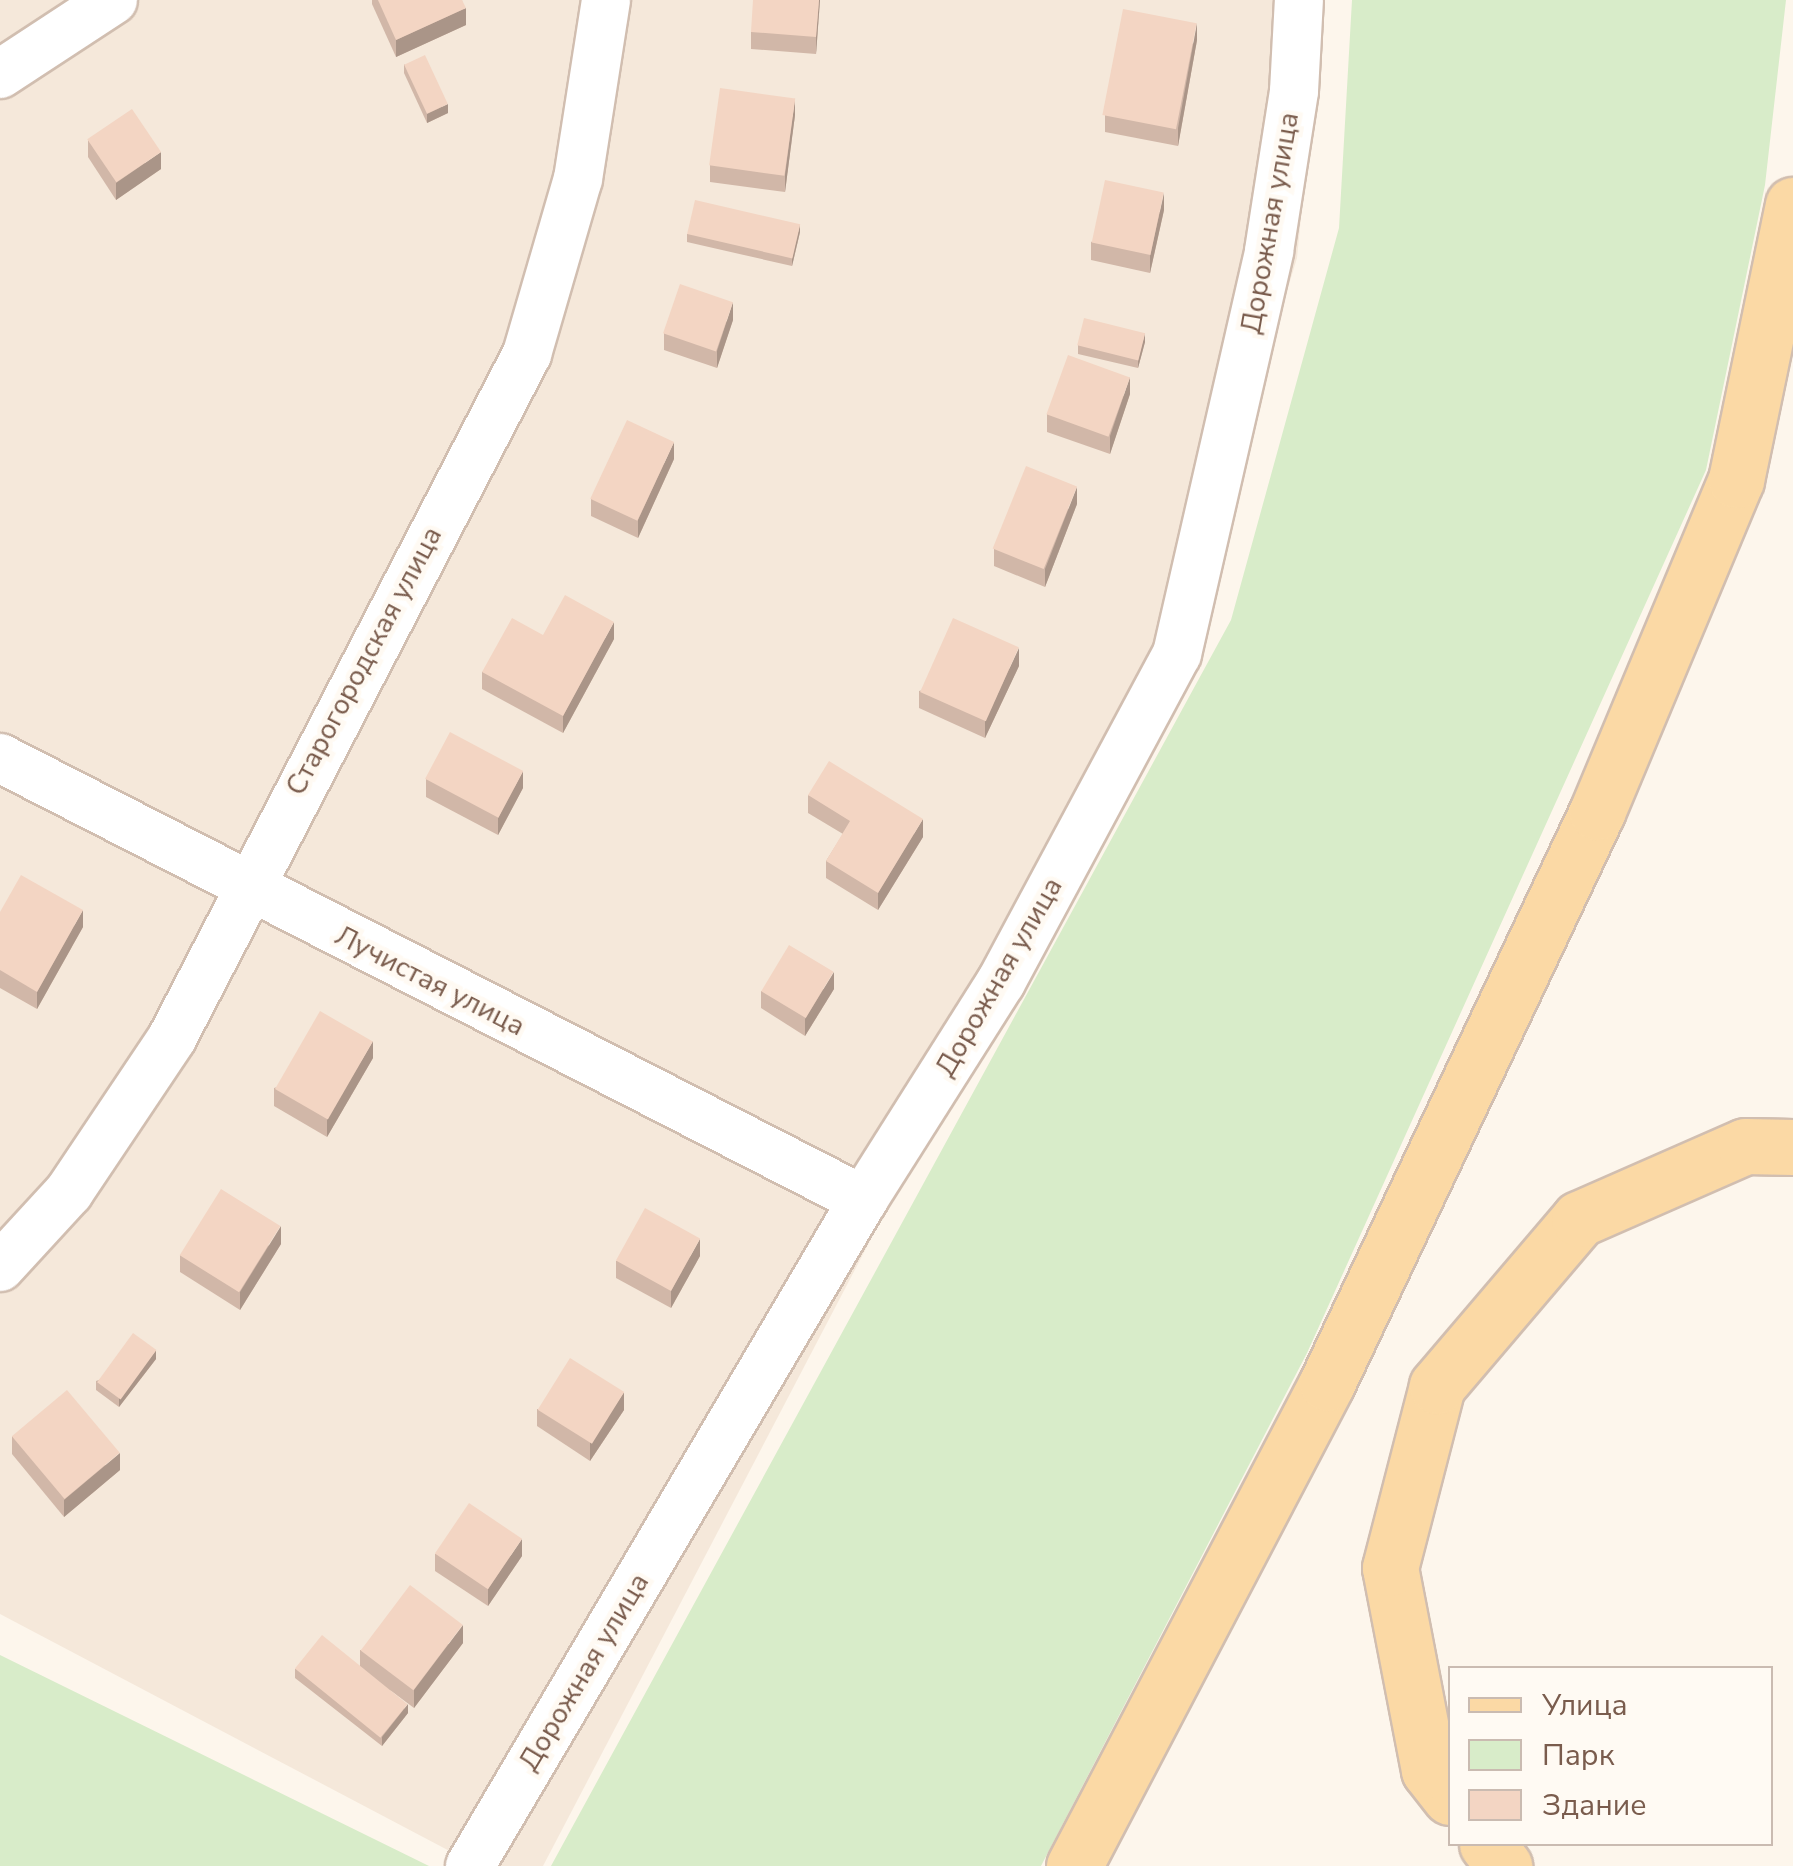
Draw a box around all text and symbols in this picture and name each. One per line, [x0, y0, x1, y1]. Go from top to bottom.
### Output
street label: Дорожная улица [1234, 110, 1306, 336]
street label: Старогородская улица [279, 521, 449, 801]
street label: Дорожная улица [928, 872, 1070, 1082]
street label: Лучистая улица [330, 919, 530, 1043]
street label: Дорожная улица [512, 1567, 656, 1777]
legend [1448, 1666, 1773, 1846]
text: Улица [1542, 1685, 1628, 1726]
text: Парк [1542, 1735, 1614, 1776]
text: Здание [1542, 1785, 1647, 1826]

